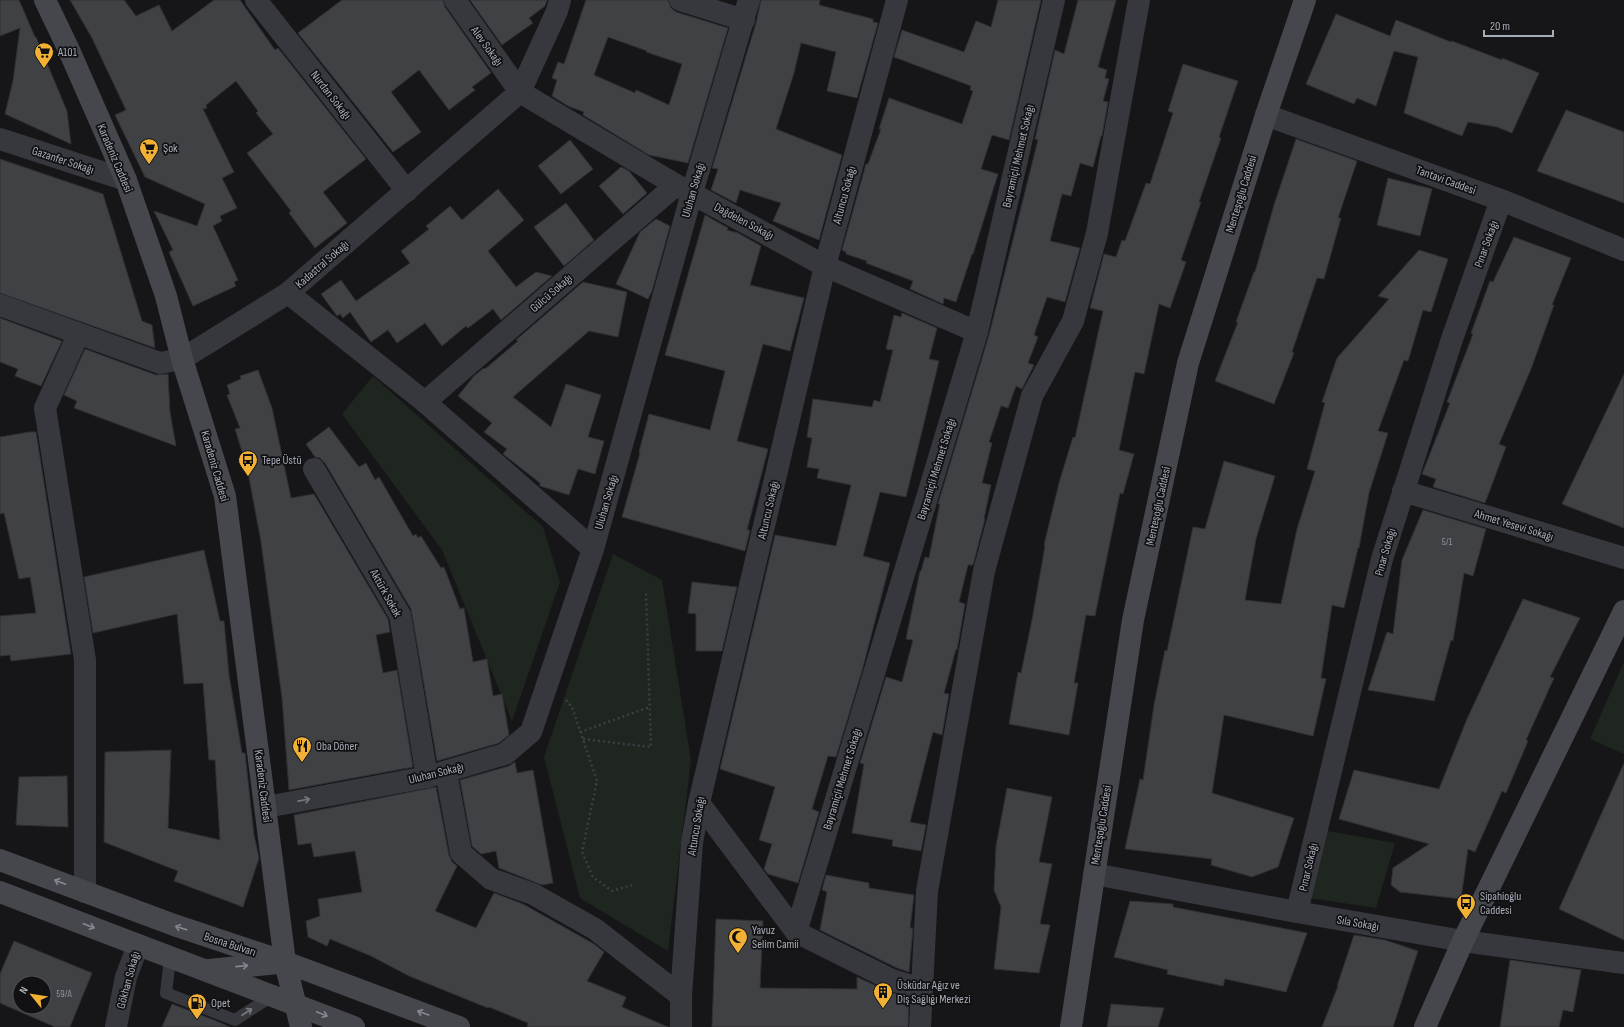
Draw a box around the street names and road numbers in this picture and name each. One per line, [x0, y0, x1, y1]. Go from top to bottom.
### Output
street label: Alev Sokağı [467, 23, 506, 69]
street label: Nurdan Sokağı [307, 68, 354, 123]
street label: Bayramiçli Mehmet Sokağı [999, 103, 1038, 209]
street label: Karadeniz Caddesi [93, 122, 136, 195]
street label: Gazanfer Sokağı [30, 143, 96, 178]
street label: Menteşoğlu Caddesi [1223, 154, 1260, 235]
street label: Uluhan Sokağı [679, 161, 708, 219]
street label: Tantavi Caddesi [1414, 163, 1478, 198]
street label: Altuncu Sokağı [829, 164, 859, 227]
street label: Dağdelen Sokağı [711, 199, 776, 243]
street label: Pınar Sokağı [1471, 219, 1502, 270]
street label: Kadastral Sokağı [293, 237, 352, 292]
street label: Gülcü Sokağı [527, 271, 576, 316]
street label: Bayramiçli Mehmet Sokağı [914, 417, 959, 522]
street label: Karadeniz Caddesi [197, 429, 232, 503]
street label: Menteşoğlu Caddesi [1143, 465, 1174, 547]
street label: Uluhan Sokağı [592, 473, 621, 531]
street label: Altuncu Sokağı [754, 479, 782, 542]
street label: Ahmet Yesevi Sokağı [1472, 506, 1555, 545]
street label: Pınar Sokağı [1372, 527, 1399, 578]
street label: Aktürk Sokak [366, 566, 405, 620]
street label: Bayramiçli Mehmet Sokağı [820, 727, 865, 832]
street label: Karadeniz Caddesi [251, 749, 274, 823]
street label: Uluhan Sokağı [407, 759, 465, 788]
street label: Menteşoğlu Caddesi [1088, 784, 1115, 866]
street label: Altuncu Sokağı [684, 796, 709, 858]
street label: Pınar Sokağı [1296, 842, 1321, 893]
street label: Sıla Sokağı [1336, 912, 1380, 935]
street label: Bosna Bulvarı [202, 929, 258, 960]
street label: Gökhan Sokağı [114, 950, 143, 1010]

